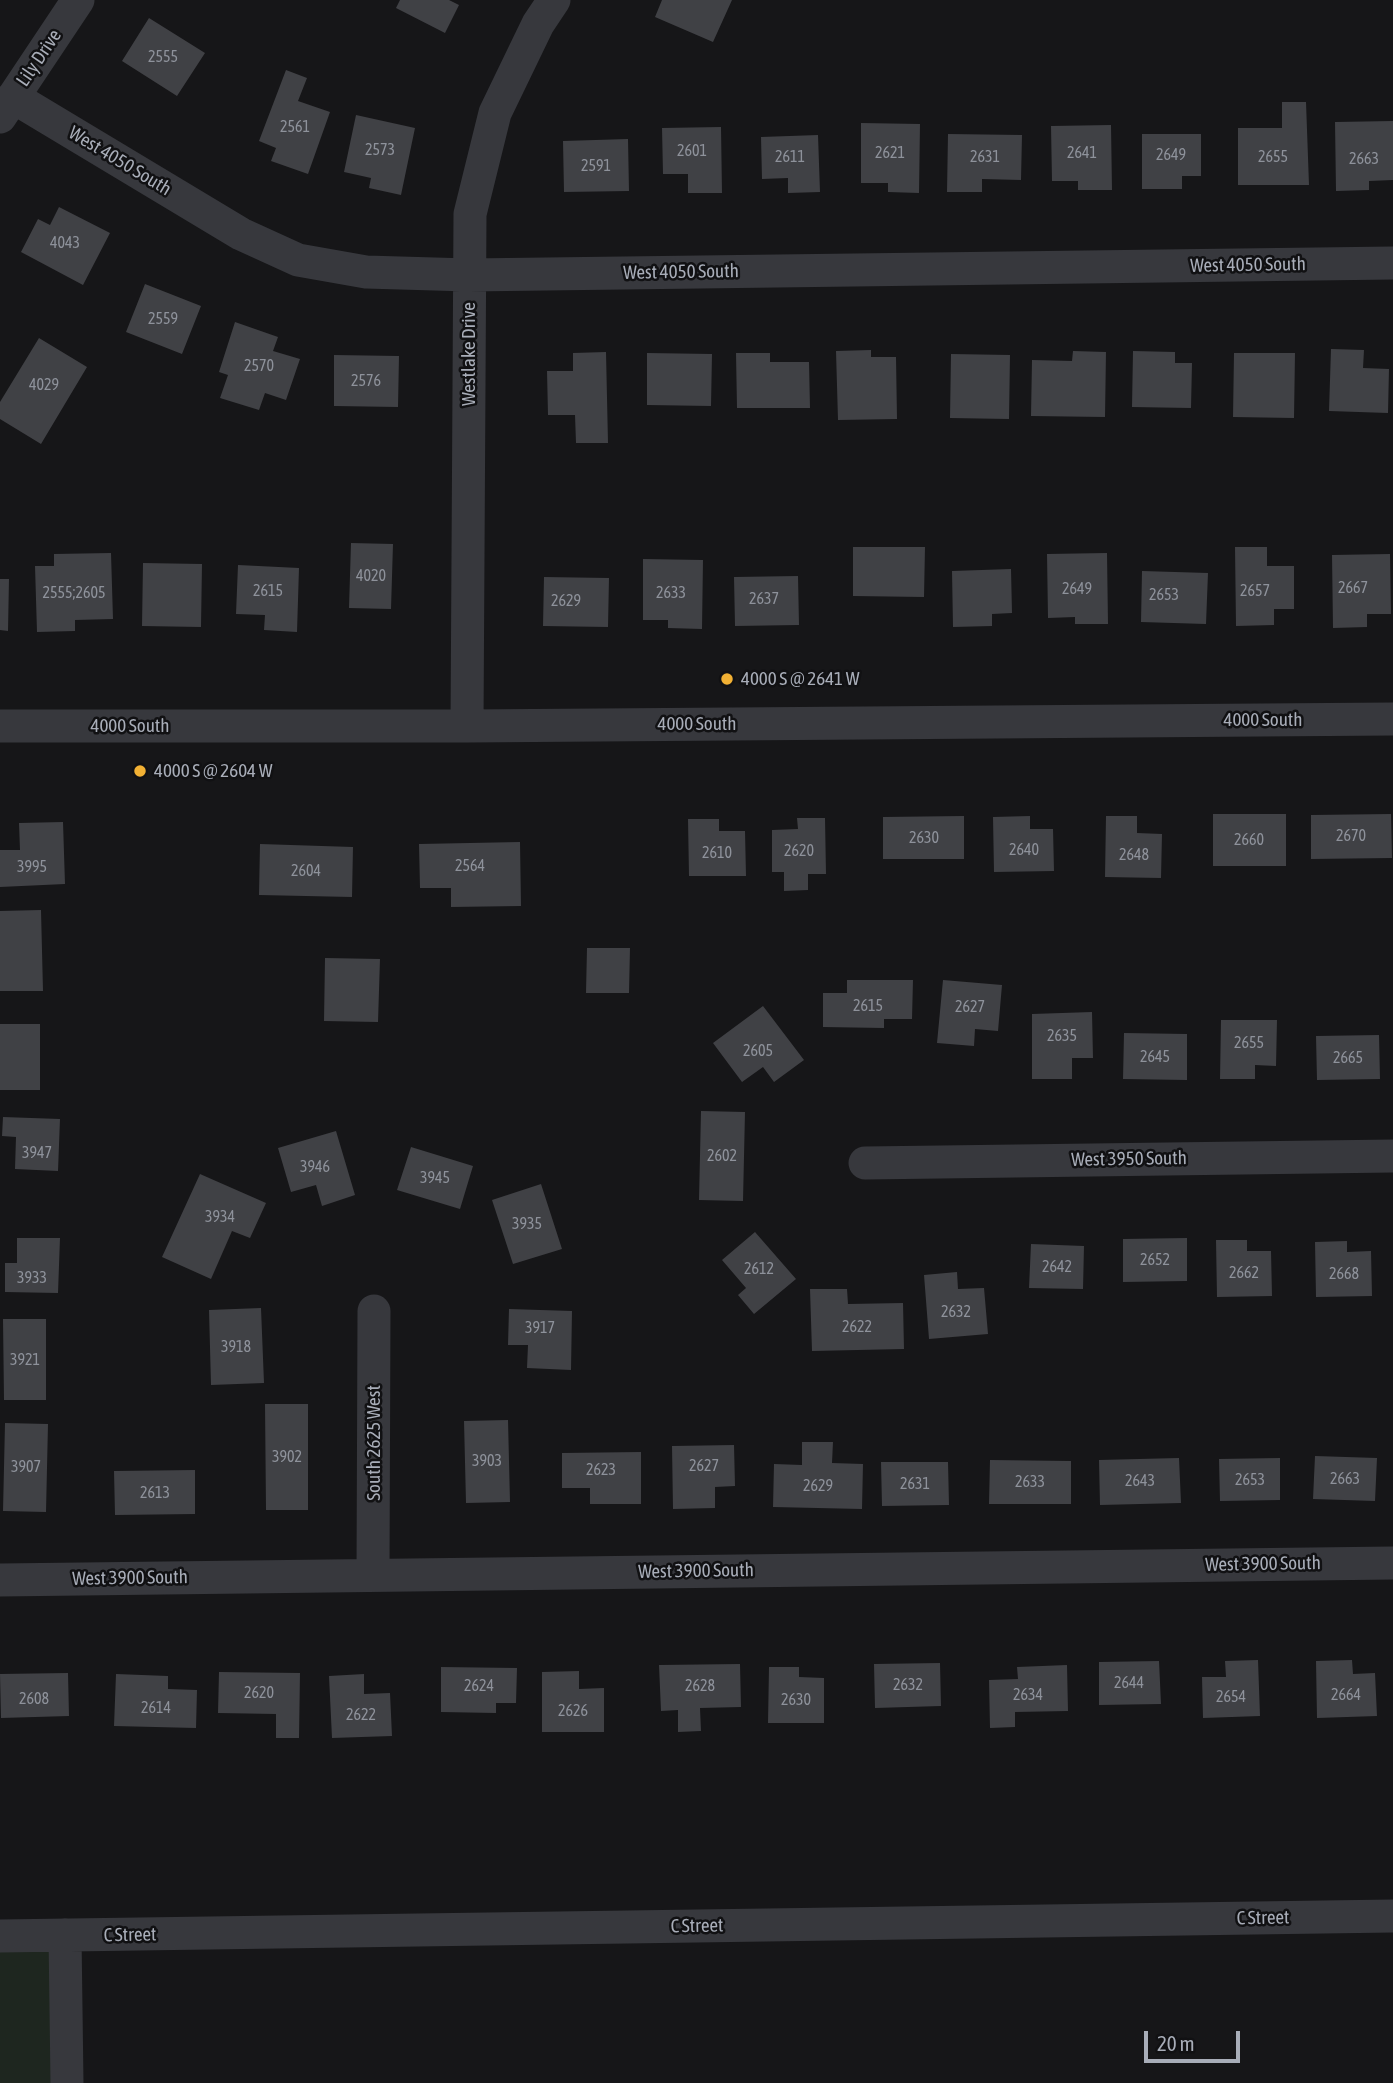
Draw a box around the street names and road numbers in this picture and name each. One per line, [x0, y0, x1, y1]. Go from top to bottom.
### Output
street label: Lily Drive [12, 25, 66, 91]
street label: West 4050 South [65, 121, 175, 201]
street label: West 4050 South [1190, 253, 1306, 277]
street label: West 4050 South [623, 260, 739, 284]
street label: Westlake Drive [458, 302, 480, 406]
street label: 4000 South [1223, 709, 1303, 731]
street label: 4000 South [657, 713, 737, 735]
street label: 4000 South [90, 715, 170, 737]
street label: West 3950 South [1071, 1147, 1187, 1171]
street label: South 2625 West [363, 1385, 385, 1501]
street label: West 3900 South [1205, 1552, 1321, 1576]
street label: West 3900 South [638, 1559, 754, 1583]
street label: West 3900 South [72, 1566, 188, 1590]
street label: C Street [1236, 1906, 1290, 1930]
street label: C Street [670, 1914, 724, 1938]
street label: C Street [103, 1923, 157, 1947]

